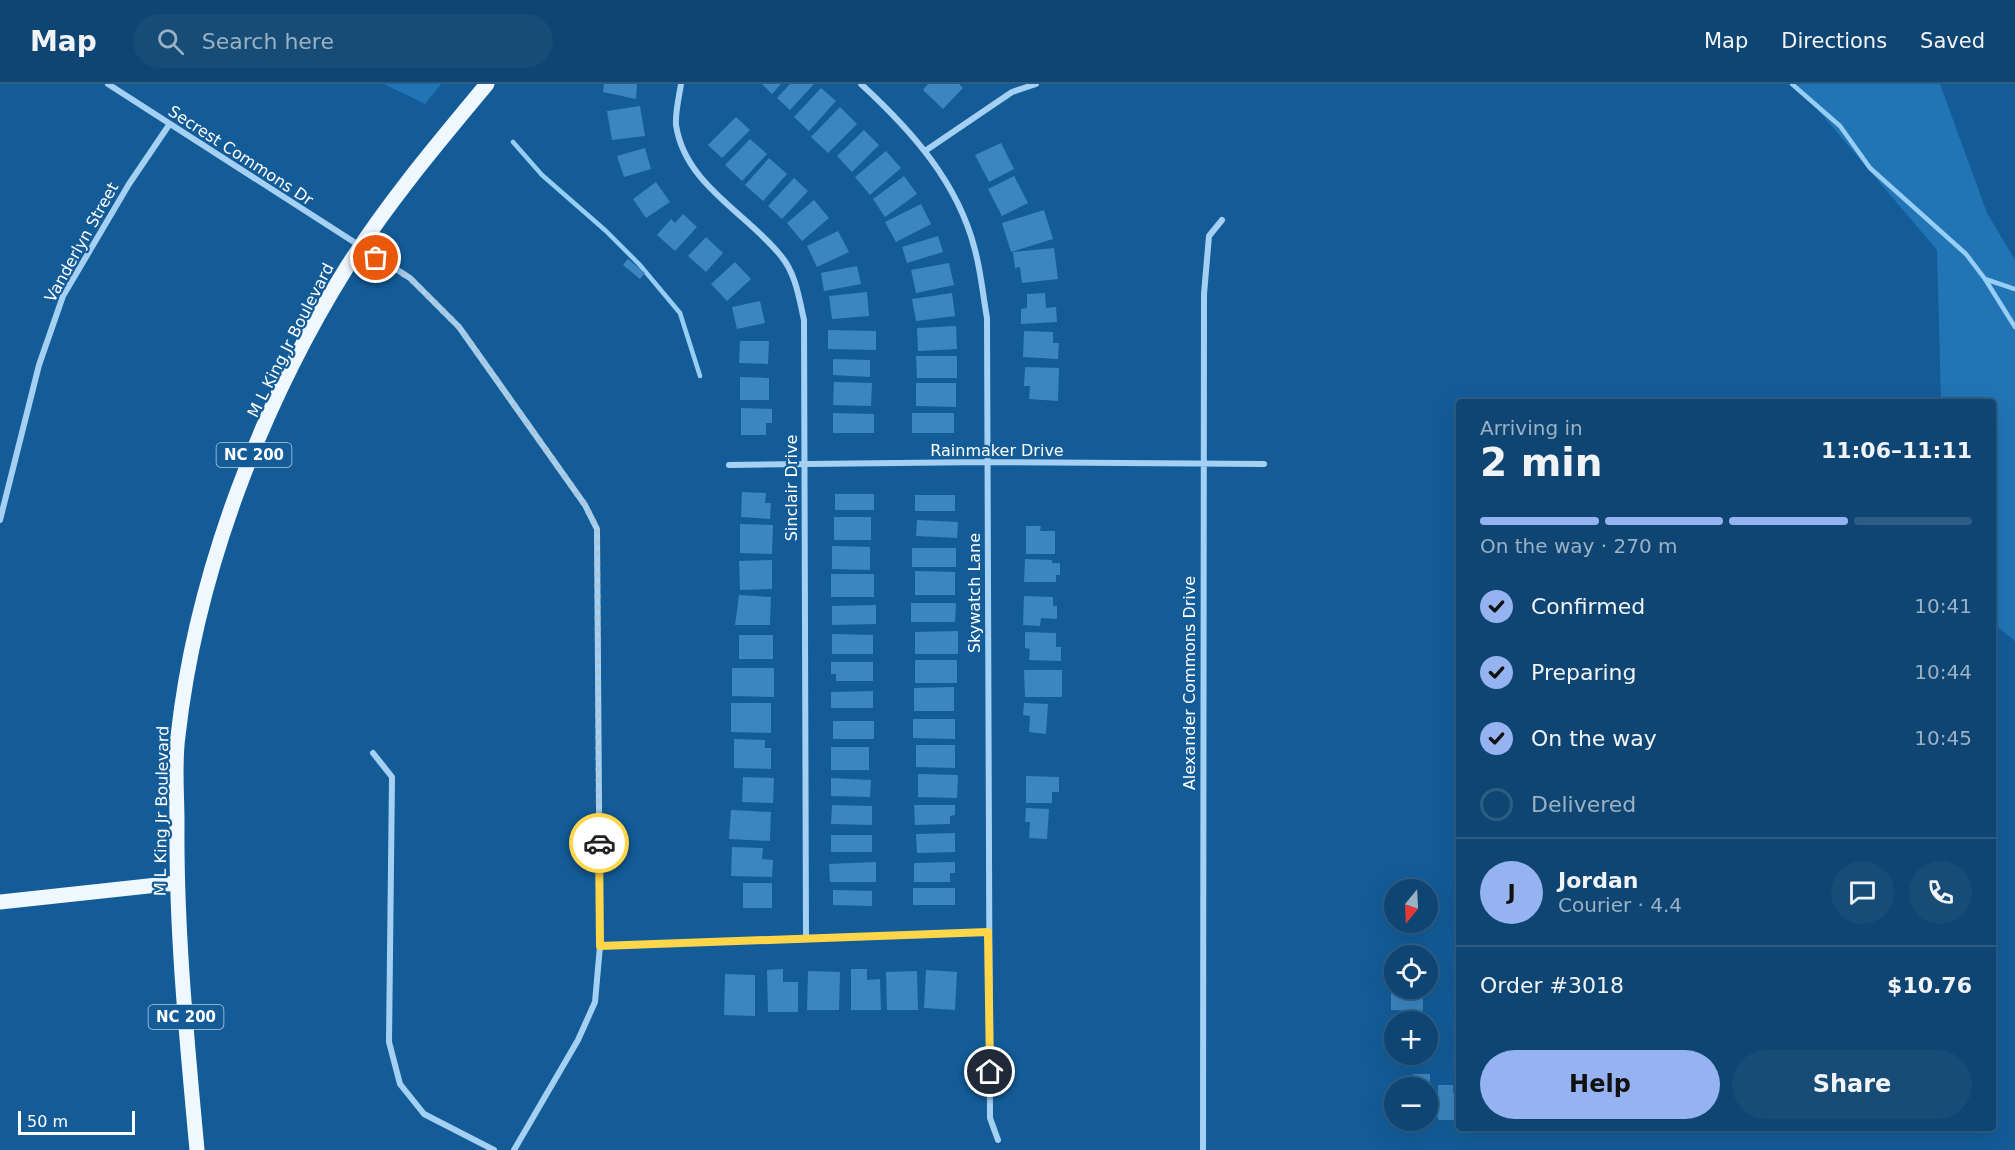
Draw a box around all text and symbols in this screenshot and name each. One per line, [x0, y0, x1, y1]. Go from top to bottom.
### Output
search box [133, 14, 553, 68]
text: Map [30, 25, 97, 58]
icon: search [154, 25, 187, 58]
text: Search here [202, 29, 334, 54]
text: Map [1704, 29, 1748, 53]
text: Directions [1781, 29, 1887, 53]
text: Saved [1920, 29, 1985, 53]
street label: Secrest Commons Dr [165, 101, 317, 210]
street label: Vanderlyn Street [41, 179, 122, 305]
pin [350, 232, 401, 283]
icon: bag [359, 241, 392, 274]
street label: M L King Jr Boulevard [243, 260, 338, 421]
text: Arriving in [1480, 416, 1583, 440]
street label: Sinclair Drive [782, 435, 801, 541]
text: 11:06–11:11 [1821, 438, 1972, 463]
text: 2 min [1480, 440, 1602, 485]
street label: Rainmaker Drive [930, 441, 1064, 460]
road number: NC 200 [216, 443, 292, 467]
street label: Skywatch Lane [965, 533, 984, 653]
text: On the way · 270 m [1480, 534, 1678, 558]
street label: Alexander Commons Drive [1180, 576, 1199, 790]
icon: check [1480, 590, 1513, 623]
text: Confirmed [1531, 594, 1645, 619]
text: 10:41 [1914, 594, 1972, 618]
icon: check [1480, 656, 1513, 689]
text: Preparing [1531, 660, 1637, 685]
text: 10:44 [1914, 660, 1972, 684]
icon: check [1480, 722, 1513, 755]
street label: M L King Jr Boulevard [151, 726, 172, 896]
text: On the way [1531, 726, 1657, 751]
text: 10:45 [1914, 726, 1972, 750]
text: Delivered [1531, 792, 1636, 817]
courier [569, 813, 629, 873]
icon: car [583, 827, 616, 860]
button: chat [1831, 861, 1894, 924]
button: phone [1909, 861, 1972, 924]
text: Jordan [1558, 868, 1638, 893]
north arrow [1384, 879, 1438, 933]
map controls [1384, 879, 1438, 1131]
text: J [1507, 880, 1516, 905]
text: Courier · 4.4 [1558, 893, 1682, 917]
button: locate [1384, 945, 1438, 999]
text: Order #3018 [1480, 973, 1624, 998]
text: $10.76 [1887, 973, 1972, 998]
road number: NC 200 [148, 1005, 224, 1029]
button: + [1384, 1011, 1438, 1065]
pin [964, 1046, 1015, 1097]
button: Help [1480, 1050, 1720, 1119]
button: Share [1732, 1050, 1972, 1119]
icon: home [973, 1055, 1006, 1088]
button: − [1384, 1077, 1438, 1131]
scale bar [18, 1108, 135, 1136]
text: 50 m [27, 1112, 68, 1131]

